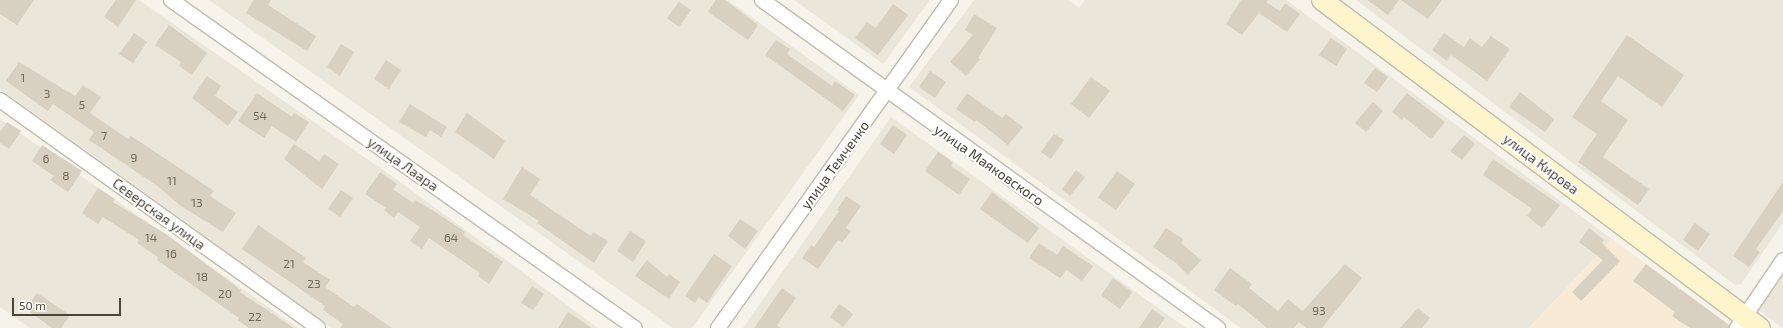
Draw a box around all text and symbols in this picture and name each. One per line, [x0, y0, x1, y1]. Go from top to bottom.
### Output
house number: 1 [21, 71, 25, 85]
house number: 3 [44, 87, 50, 101]
house number: 5 [79, 98, 85, 112]
house number: 54 [253, 109, 267, 123]
street label: улица Темченко [797, 117, 873, 213]
street label: улица Маяковского [931, 121, 1047, 209]
house number: 7 [101, 129, 107, 143]
street label: улица Кирова [1500, 130, 1582, 198]
street label: улица Лаара [364, 133, 442, 195]
house number: 9 [131, 151, 137, 165]
house number: 6 [43, 152, 49, 166]
house number: 8 [62, 169, 70, 183]
house number: 11 [167, 174, 177, 188]
street label: Северская улица [109, 175, 209, 253]
house number: 13 [191, 196, 203, 210]
house number: 14 [145, 231, 157, 245]
house number: 64 [444, 231, 458, 245]
house number: 16 [165, 247, 177, 261]
house number: 21 [283, 257, 295, 271]
house number: 18 [196, 270, 208, 284]
house number: 23 [307, 277, 321, 291]
house number: 20 [218, 287, 232, 301]
scale bar [14, 290, 123, 316]
text: 50 m [19, 298, 46, 312]
house number: 93 [1312, 304, 1326, 318]
house number: 22 [248, 310, 262, 324]

